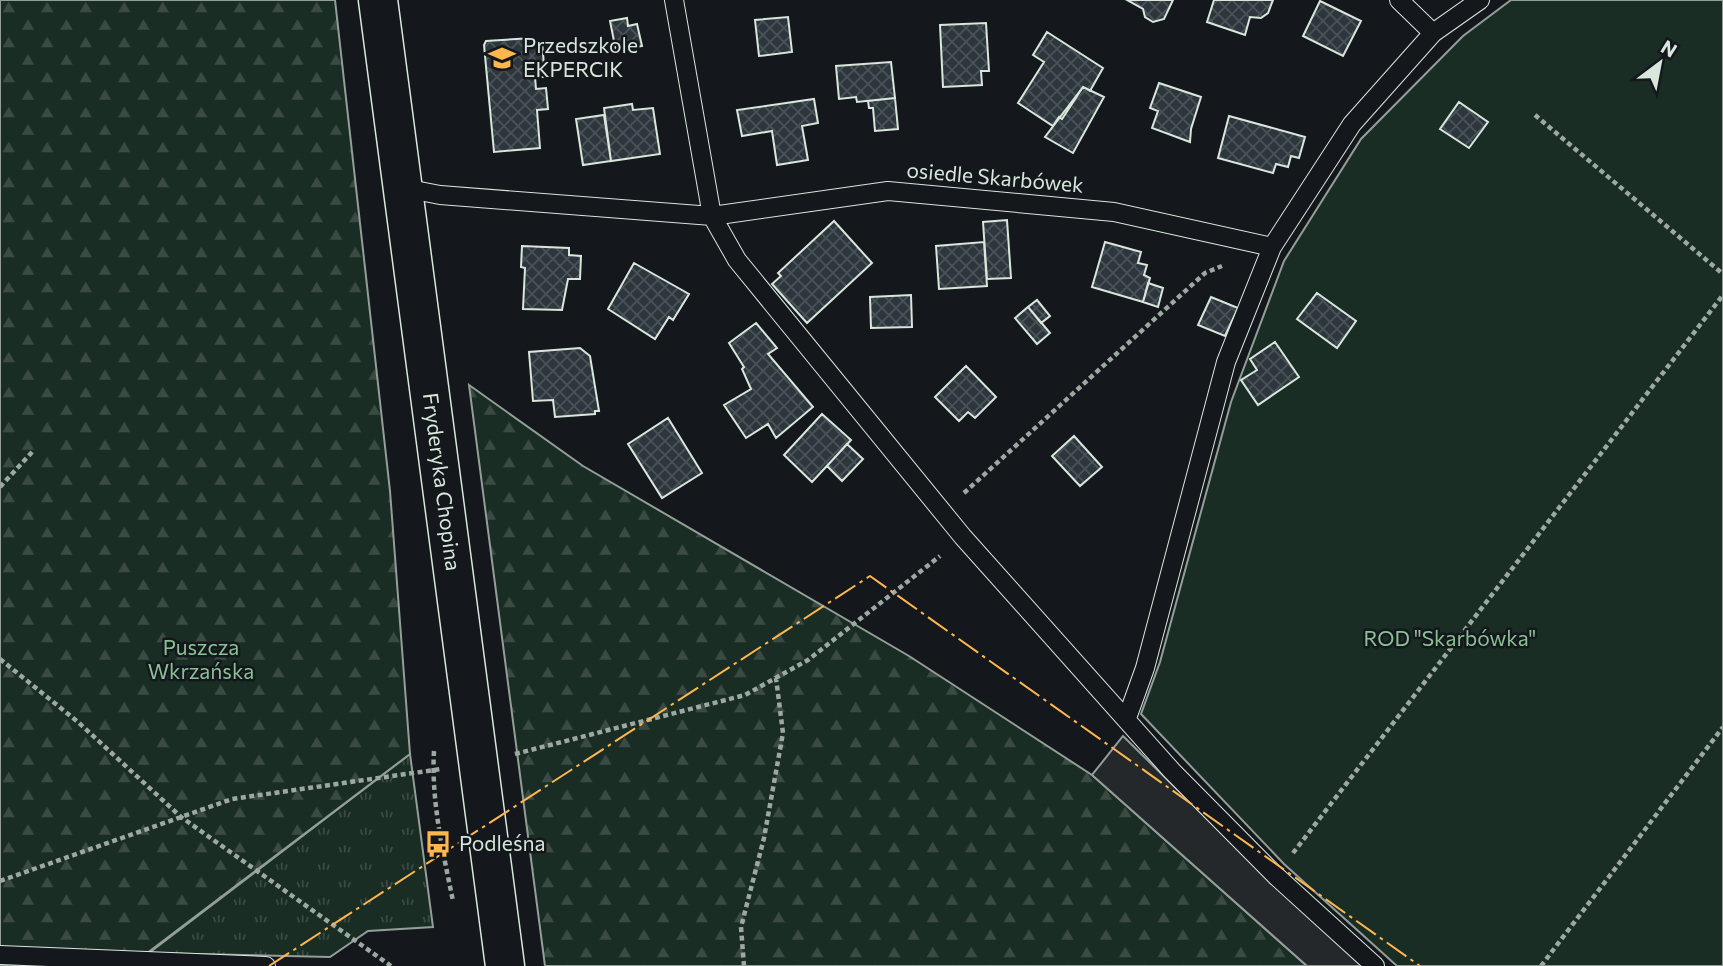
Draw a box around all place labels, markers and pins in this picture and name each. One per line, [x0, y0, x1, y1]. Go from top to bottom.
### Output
place label: Przedszkole EKPERCIK [523, 32, 638, 81]
school or university icon: Przedszkole EKPERCIK [487, 43, 517, 73]
bus stop icon: Podleśna [423, 829, 453, 859]
place label: Podleśna [459, 830, 545, 855]

